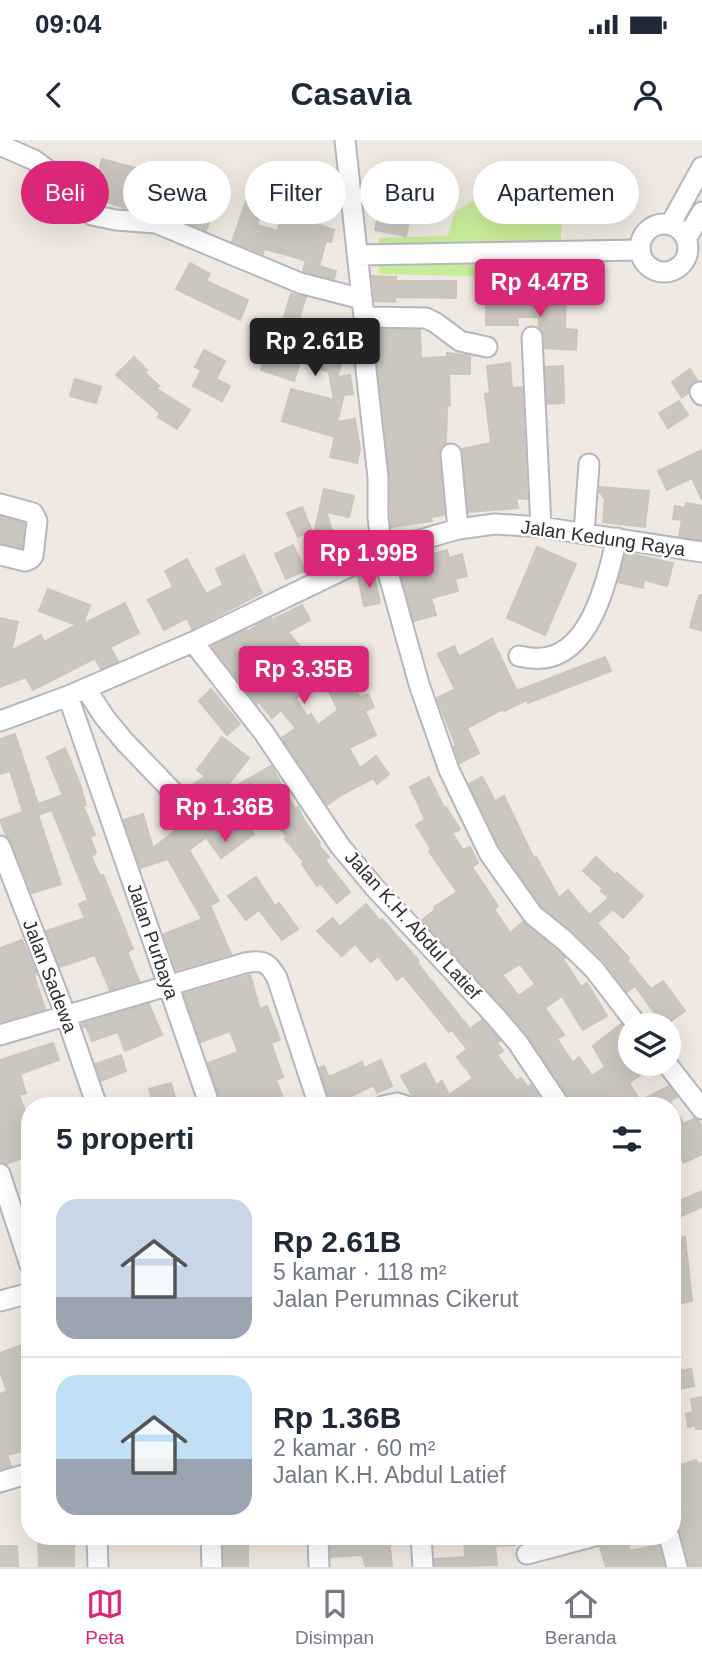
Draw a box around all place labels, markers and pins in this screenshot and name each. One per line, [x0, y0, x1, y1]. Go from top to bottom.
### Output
pin: Rp 4.47B [468, 260, 612, 319]
pin: Rp 2.61B [243, 318, 387, 378]
pin: Rp 1.99B [297, 531, 441, 590]
pin: Rp 3.35B [232, 646, 376, 706]
pin: Rp 1.36B [153, 784, 297, 844]

